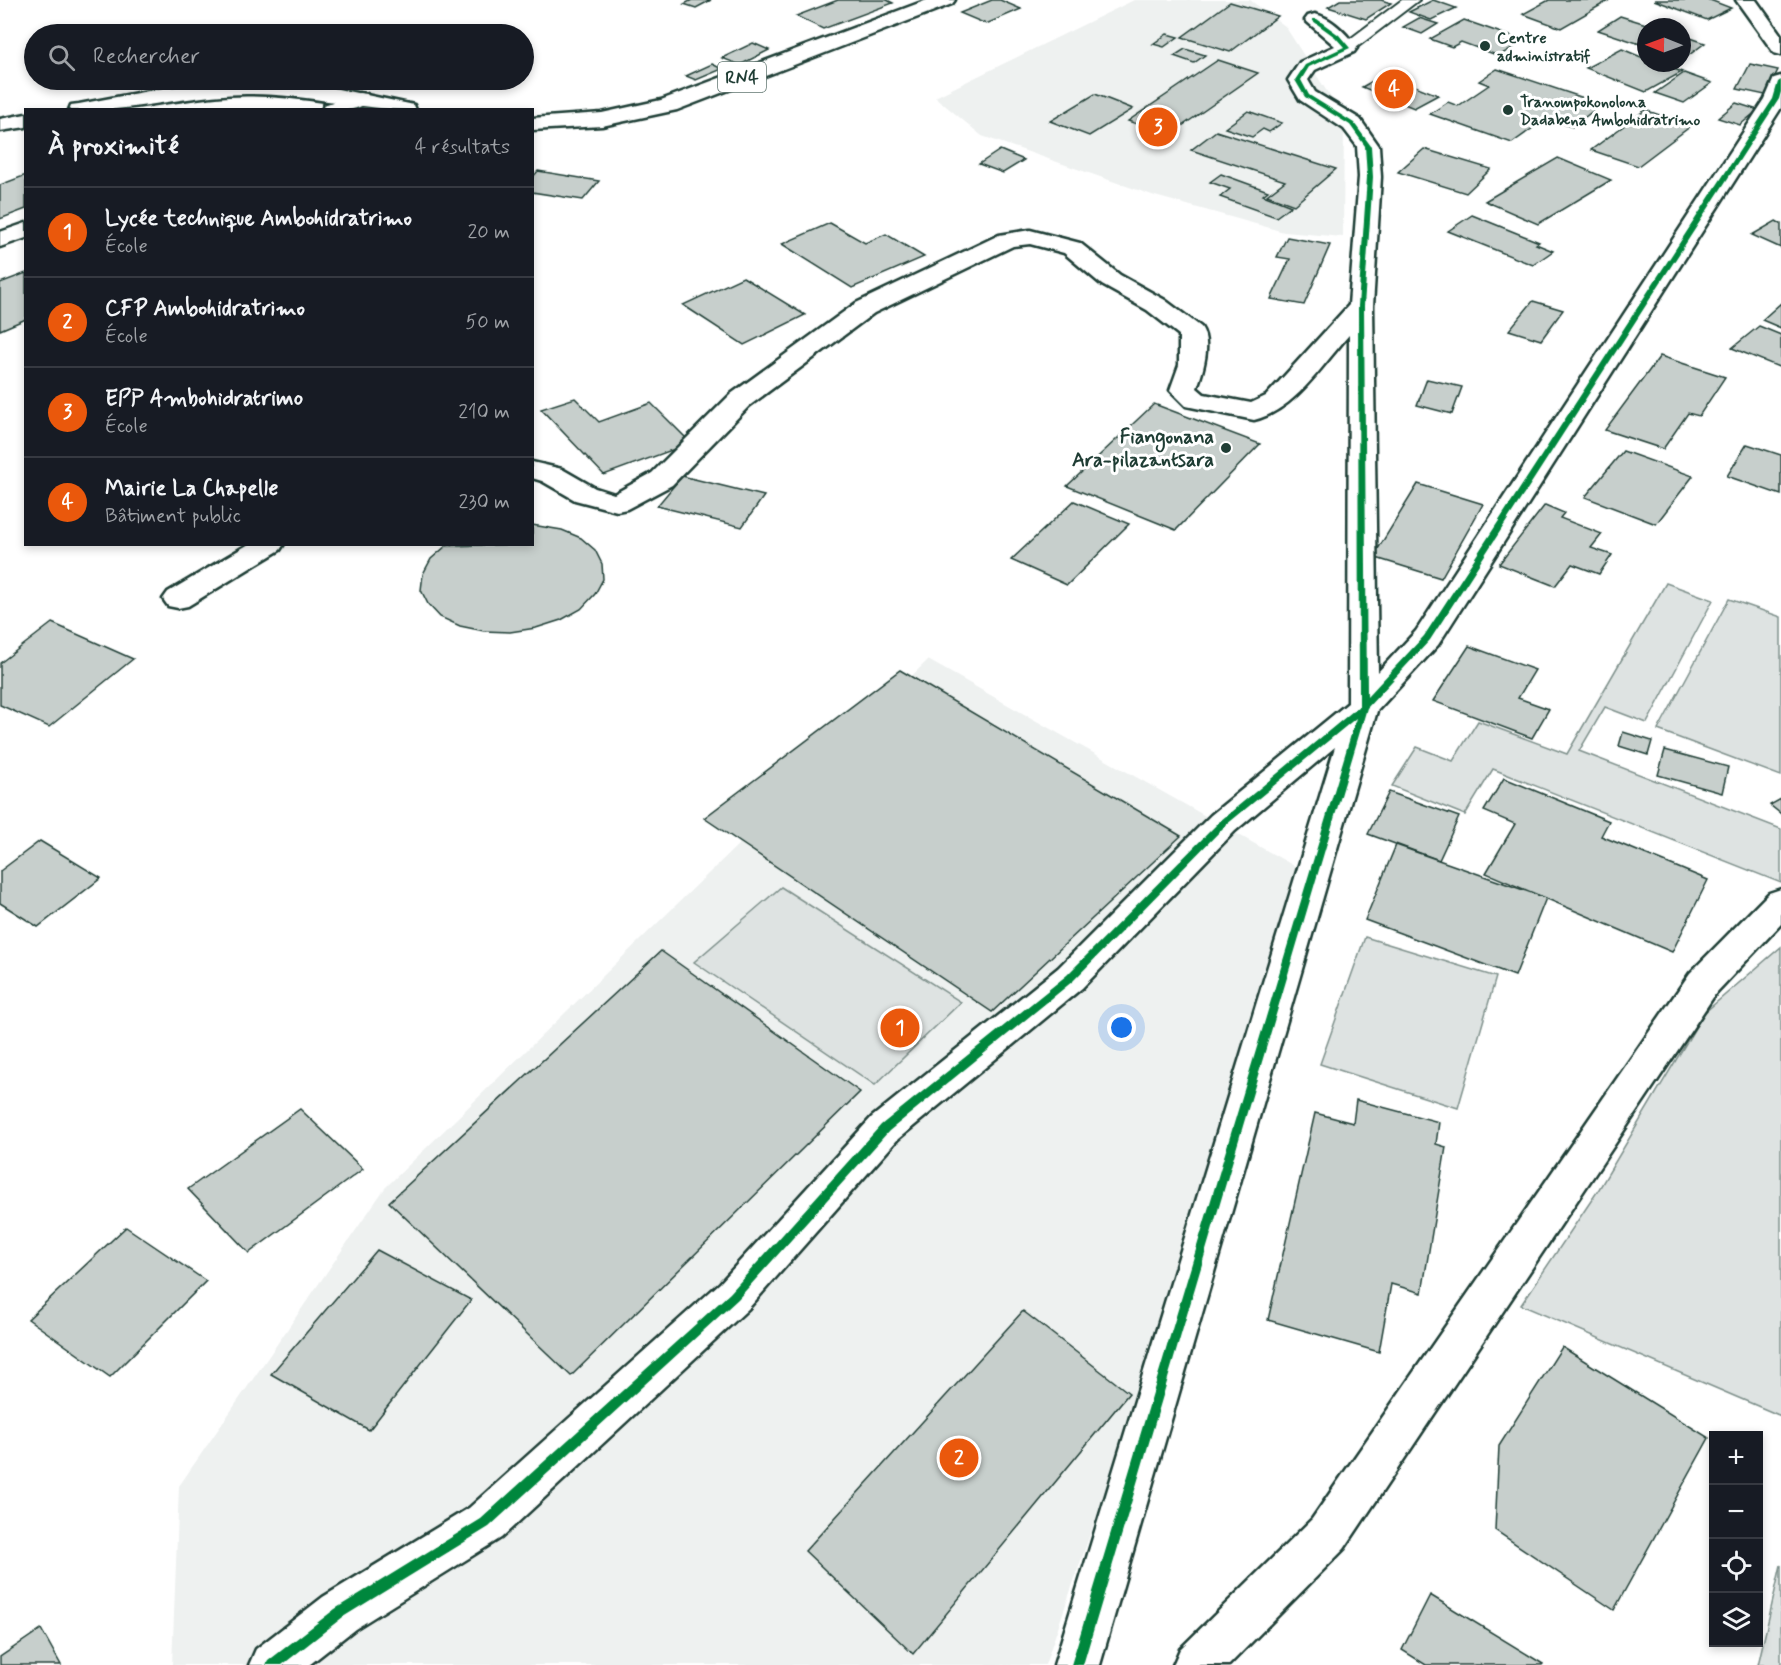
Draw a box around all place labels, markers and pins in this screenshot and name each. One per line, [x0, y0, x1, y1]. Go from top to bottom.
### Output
place label: Centre administratif [1497, 28, 1590, 67]
marker: Centre administratif [1478, 39, 1492, 53]
pin: 4 [1374, 66, 1414, 112]
place label: Tranompokonolona Dadabena Ambohidratrimo [1520, 92, 1701, 131]
marker: Tranompokonolona Dadabena Ambohidratrimo [1501, 103, 1515, 117]
pin: 3 [1138, 104, 1178, 150]
place label: Fiangonana Ara-pilazantsara [1072, 424, 1214, 474]
marker: Fiangonana Ara-pilazantsara [1219, 441, 1233, 455]
pin: 1 [880, 1006, 920, 1050]
pin: 2 [940, 1436, 978, 1480]

